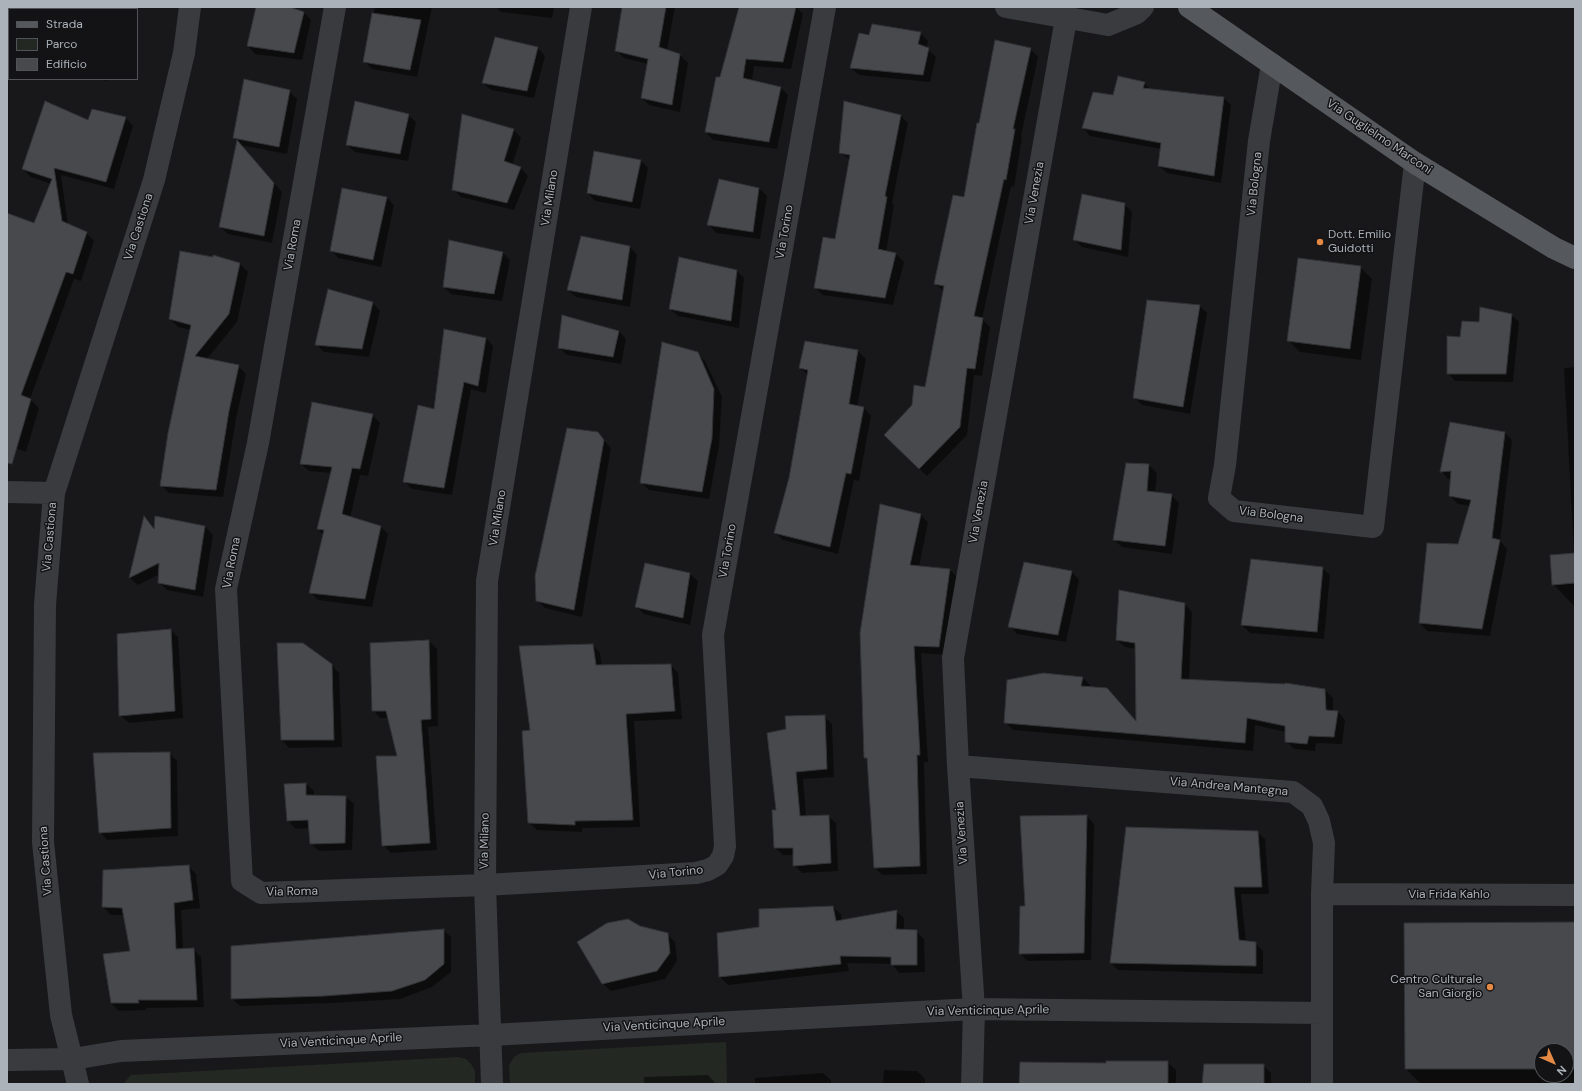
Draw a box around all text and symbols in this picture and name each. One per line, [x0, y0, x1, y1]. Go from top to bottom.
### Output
legend [8, 8, 138, 80]
text: Strada [46, 16, 83, 32]
text: Parco [46, 36, 77, 52]
text: Edificio [46, 56, 87, 72]
street label: Via Guglielmo Marconi [1324, 96, 1434, 178]
street label: Via Bologna [1244, 151, 1266, 217]
street label: Via Venezia [1022, 161, 1048, 225]
street label: Via Milano [538, 169, 562, 227]
street label: Via Castiona [121, 192, 157, 262]
street label: Via Torino [773, 204, 797, 260]
street label: Via Roma [281, 218, 305, 272]
place label: Dott. Emilio Guidotti [1328, 228, 1391, 256]
marker: Dott. Emilio Guidotti [1315, 237, 1325, 247]
street label: Via Venezia [966, 480, 992, 544]
street label: Via Milano [486, 489, 510, 547]
street label: Via Castiona [40, 502, 60, 572]
street label: Via Bologna [1238, 504, 1304, 526]
street label: Via Torino [716, 523, 740, 579]
street label: Via Roma [220, 536, 244, 590]
street label: Via Andrea Mantegna [1169, 775, 1289, 799]
street label: Via Venezia [953, 801, 971, 865]
street label: Via Milano [477, 812, 493, 870]
street label: Via Castiona [36, 826, 56, 896]
street label: Via Torino [648, 863, 704, 883]
street label: Via Roma [266, 884, 318, 900]
street label: Via Frida Kahlo [1408, 888, 1490, 902]
place label: Centro Culturale San Giorgio [1390, 973, 1482, 1001]
marker: Centro Culturale San Giorgio [1485, 982, 1495, 992]
street label: Via Venticinque Aprile [927, 1003, 1049, 1019]
street label: Via Venticinque Aprile [602, 1015, 726, 1035]
street label: Via Venticinque Aprile [279, 1031, 403, 1051]
north arrow [1534, 1043, 1574, 1083]
text: N [1554, 1063, 1570, 1079]

